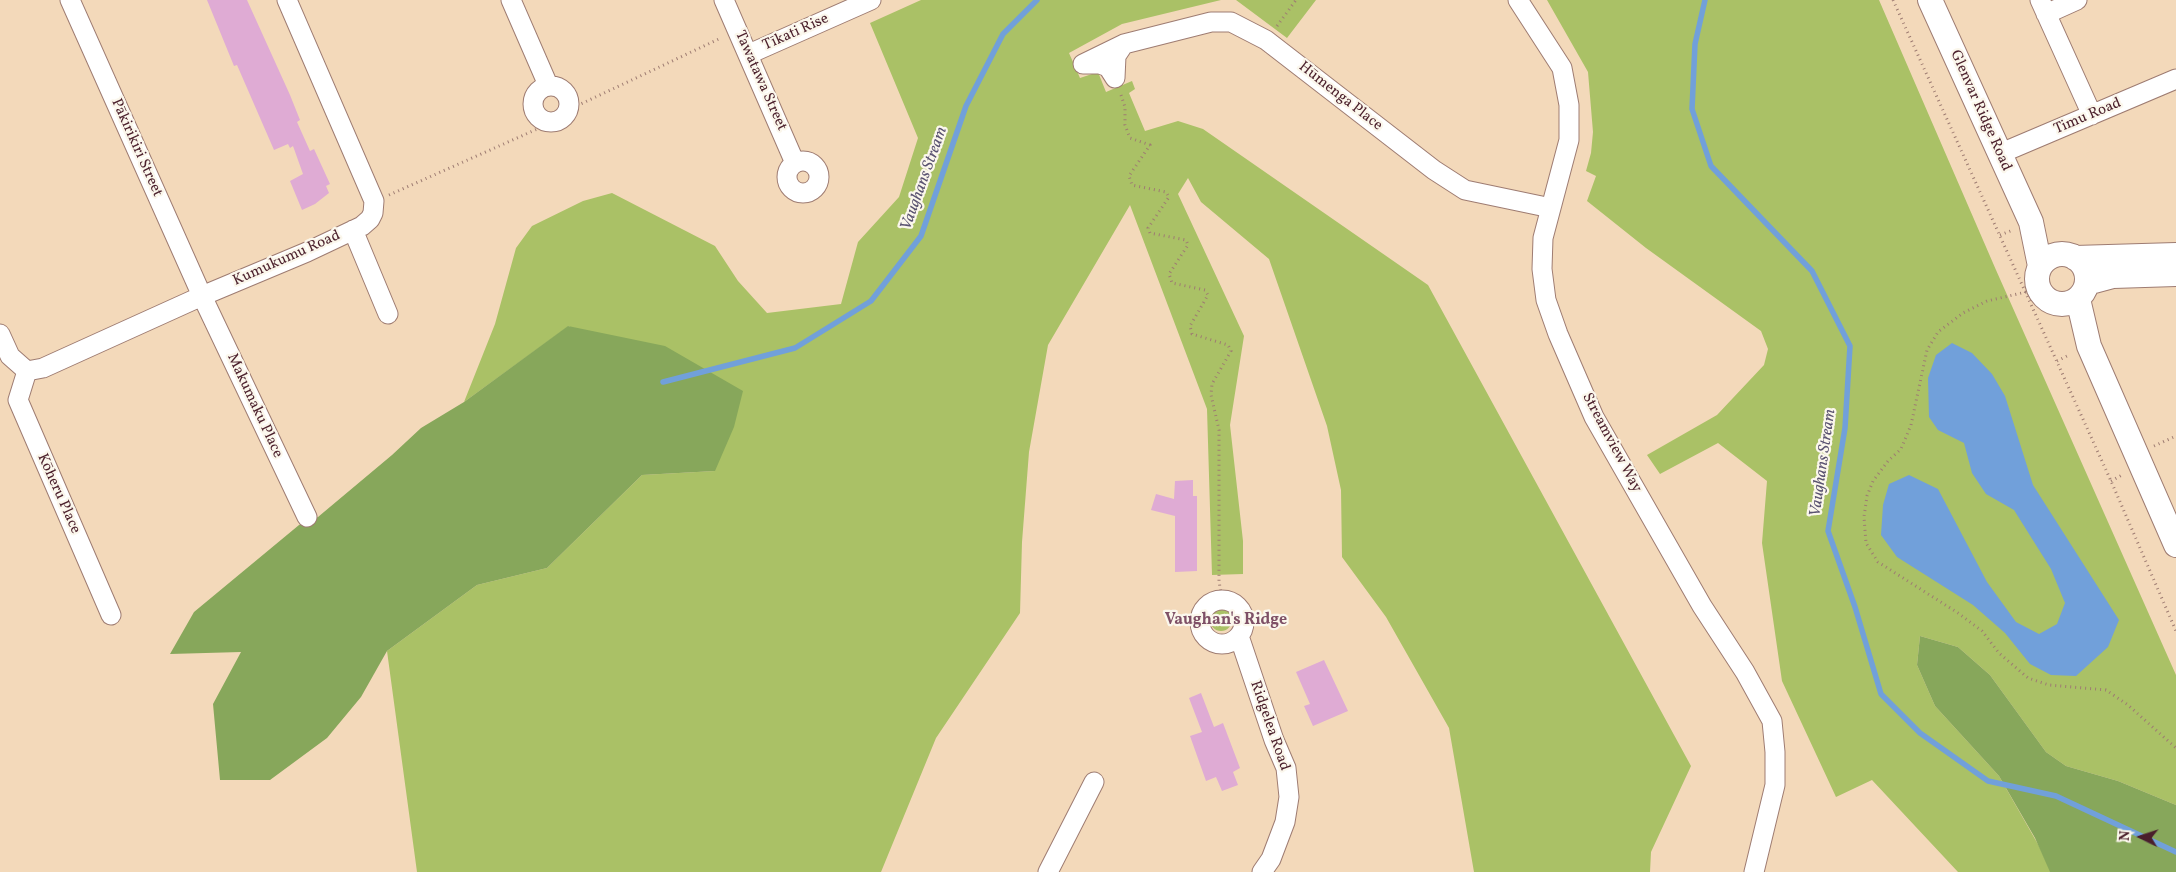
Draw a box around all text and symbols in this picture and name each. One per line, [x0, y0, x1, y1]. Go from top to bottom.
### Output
street label: Tīkati Rise [760, 10, 832, 56]
street label: Tawatawa Street [730, 28, 790, 134]
street label: Glenvar Ridge Road [1945, 48, 2015, 174]
street label: Hūmenga Place [1294, 59, 1386, 135]
street label: Timu Road [2052, 95, 2124, 139]
street label: Pākirikiri Street [106, 96, 166, 200]
water label: Vaughans Stream [897, 125, 953, 233]
street label: Kumukumu Road [231, 227, 343, 291]
street label: Makumaku Place [222, 351, 286, 461]
street label: Streamview Way [1577, 390, 1645, 496]
water label: Vaughans Stream [1807, 408, 1841, 518]
street label: Kōheru Place [32, 451, 84, 537]
district label: Vaughan's Ridge [1165, 611, 1287, 631]
street label: Ridgelea Road [1245, 679, 1293, 773]
north arrow [2116, 812, 2166, 862]
text: N [2116, 830, 2135, 842]

